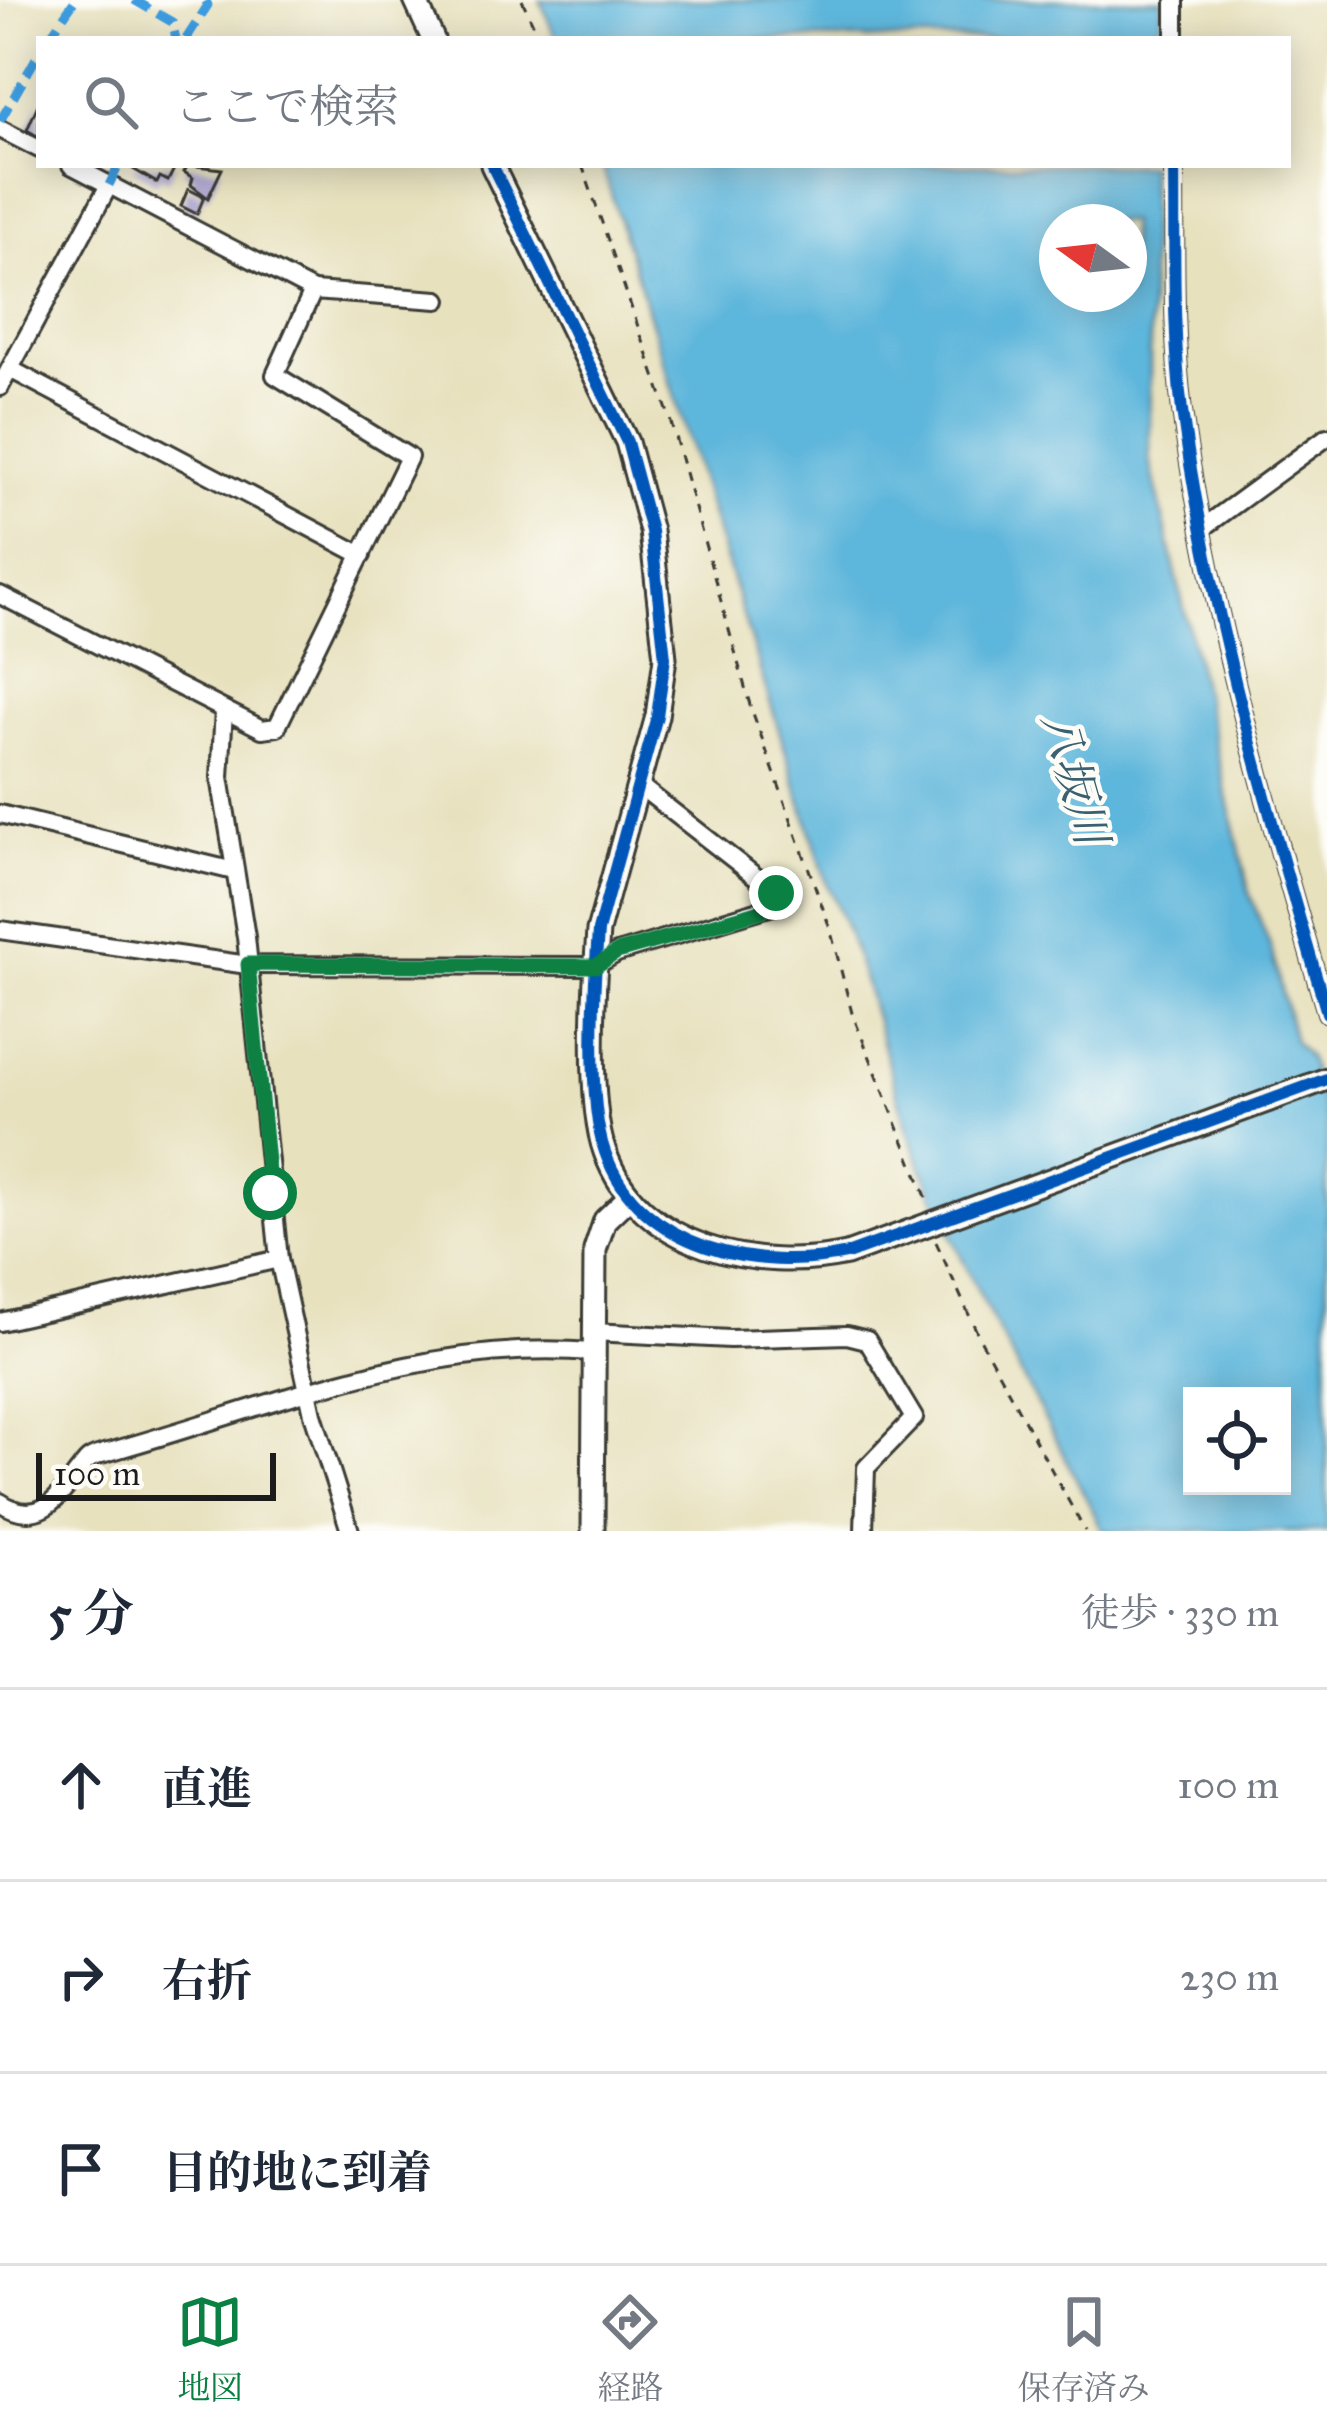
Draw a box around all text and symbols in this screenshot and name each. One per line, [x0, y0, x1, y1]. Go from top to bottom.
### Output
search box [36, 36, 1291, 168]
icon: search [78, 69, 144, 135]
text: ここで検索 [174, 79, 399, 134]
north arrow [1039, 204, 1147, 312]
water label: 八坂川 [1030, 706, 1121, 855]
route end [749, 866, 803, 920]
route start [243, 1166, 297, 1220]
map controls [1183, 1387, 1291, 1495]
button: locate [1183, 1387, 1291, 1495]
scale bar [36, 1447, 276, 1500]
text: 100 m [54, 1454, 140, 1494]
text: 5 分 [48, 1583, 134, 1645]
text: 徒歩 · 330 m [1081, 1589, 1279, 1637]
icon: ahead [48, 1752, 114, 1818]
text: 直進 [162, 1761, 252, 1816]
text: 100 m [1177, 1761, 1279, 1809]
icon: right [48, 1944, 114, 2010]
text: 右折 [162, 1953, 252, 2008]
text: 230 m [1180, 1953, 1279, 2001]
icon: arrive [48, 2136, 114, 2202]
text: 目的地に到着 [162, 2145, 432, 2200]
tab: 地図 [177, 2289, 243, 2408]
tab: 経路 [597, 2289, 663, 2408]
tab: 保存済み [1018, 2289, 1150, 2408]

